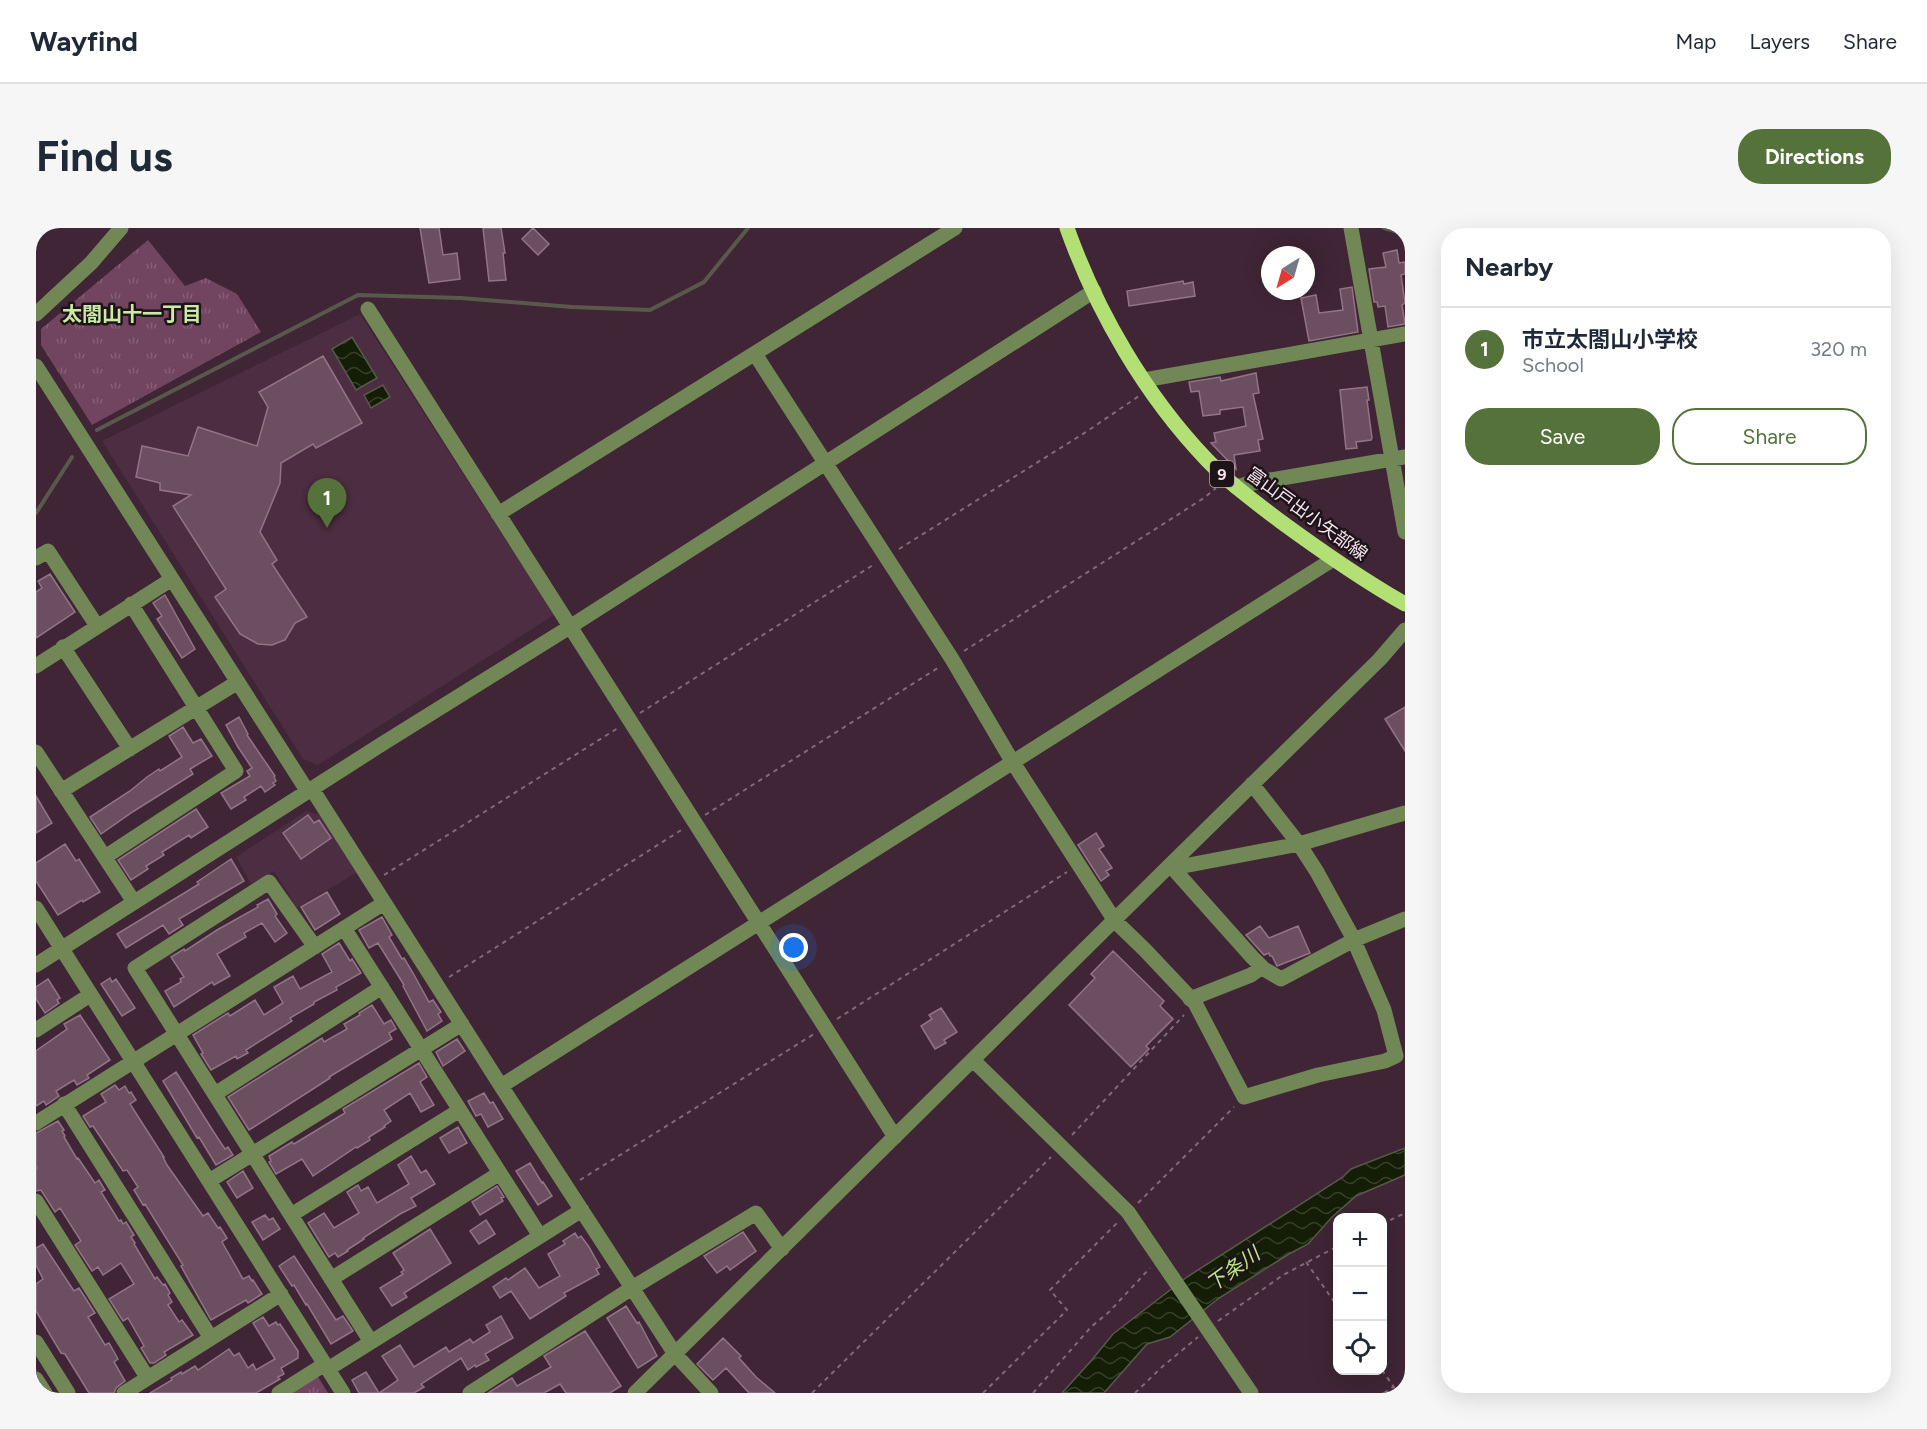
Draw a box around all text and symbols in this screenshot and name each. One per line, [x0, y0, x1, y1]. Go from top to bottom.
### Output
text: Wayfind [30, 24, 138, 58]
text: Map [1676, 29, 1716, 54]
text: Layers [1749, 29, 1810, 54]
text: Share [1843, 29, 1897, 54]
button: Directions [1738, 129, 1891, 184]
text: Find us [36, 131, 173, 182]
north arrow [1261, 246, 1315, 300]
text: Nearby [1465, 251, 1553, 283]
district label: 太閤山十一丁目 [62, 302, 202, 326]
text: 市立太閤山小学校 [1522, 326, 1698, 353]
text: 1 [1480, 337, 1489, 361]
text: 320 m [1810, 337, 1867, 361]
text: School [1522, 353, 1584, 377]
button: Save [1465, 408, 1660, 465]
button: Share [1672, 408, 1867, 465]
road number: 9 [1210, 461, 1234, 487]
street label: 富山戸出小矢部線 [1242, 463, 1372, 565]
pin: 1 [308, 478, 346, 528]
your location [779, 933, 808, 962]
map controls [1333, 1213, 1387, 1375]
button: + [1333, 1213, 1387, 1267]
water label: 下条川 [1202, 1240, 1266, 1296]
button: − [1333, 1267, 1387, 1321]
button: locate [1333, 1321, 1387, 1375]

